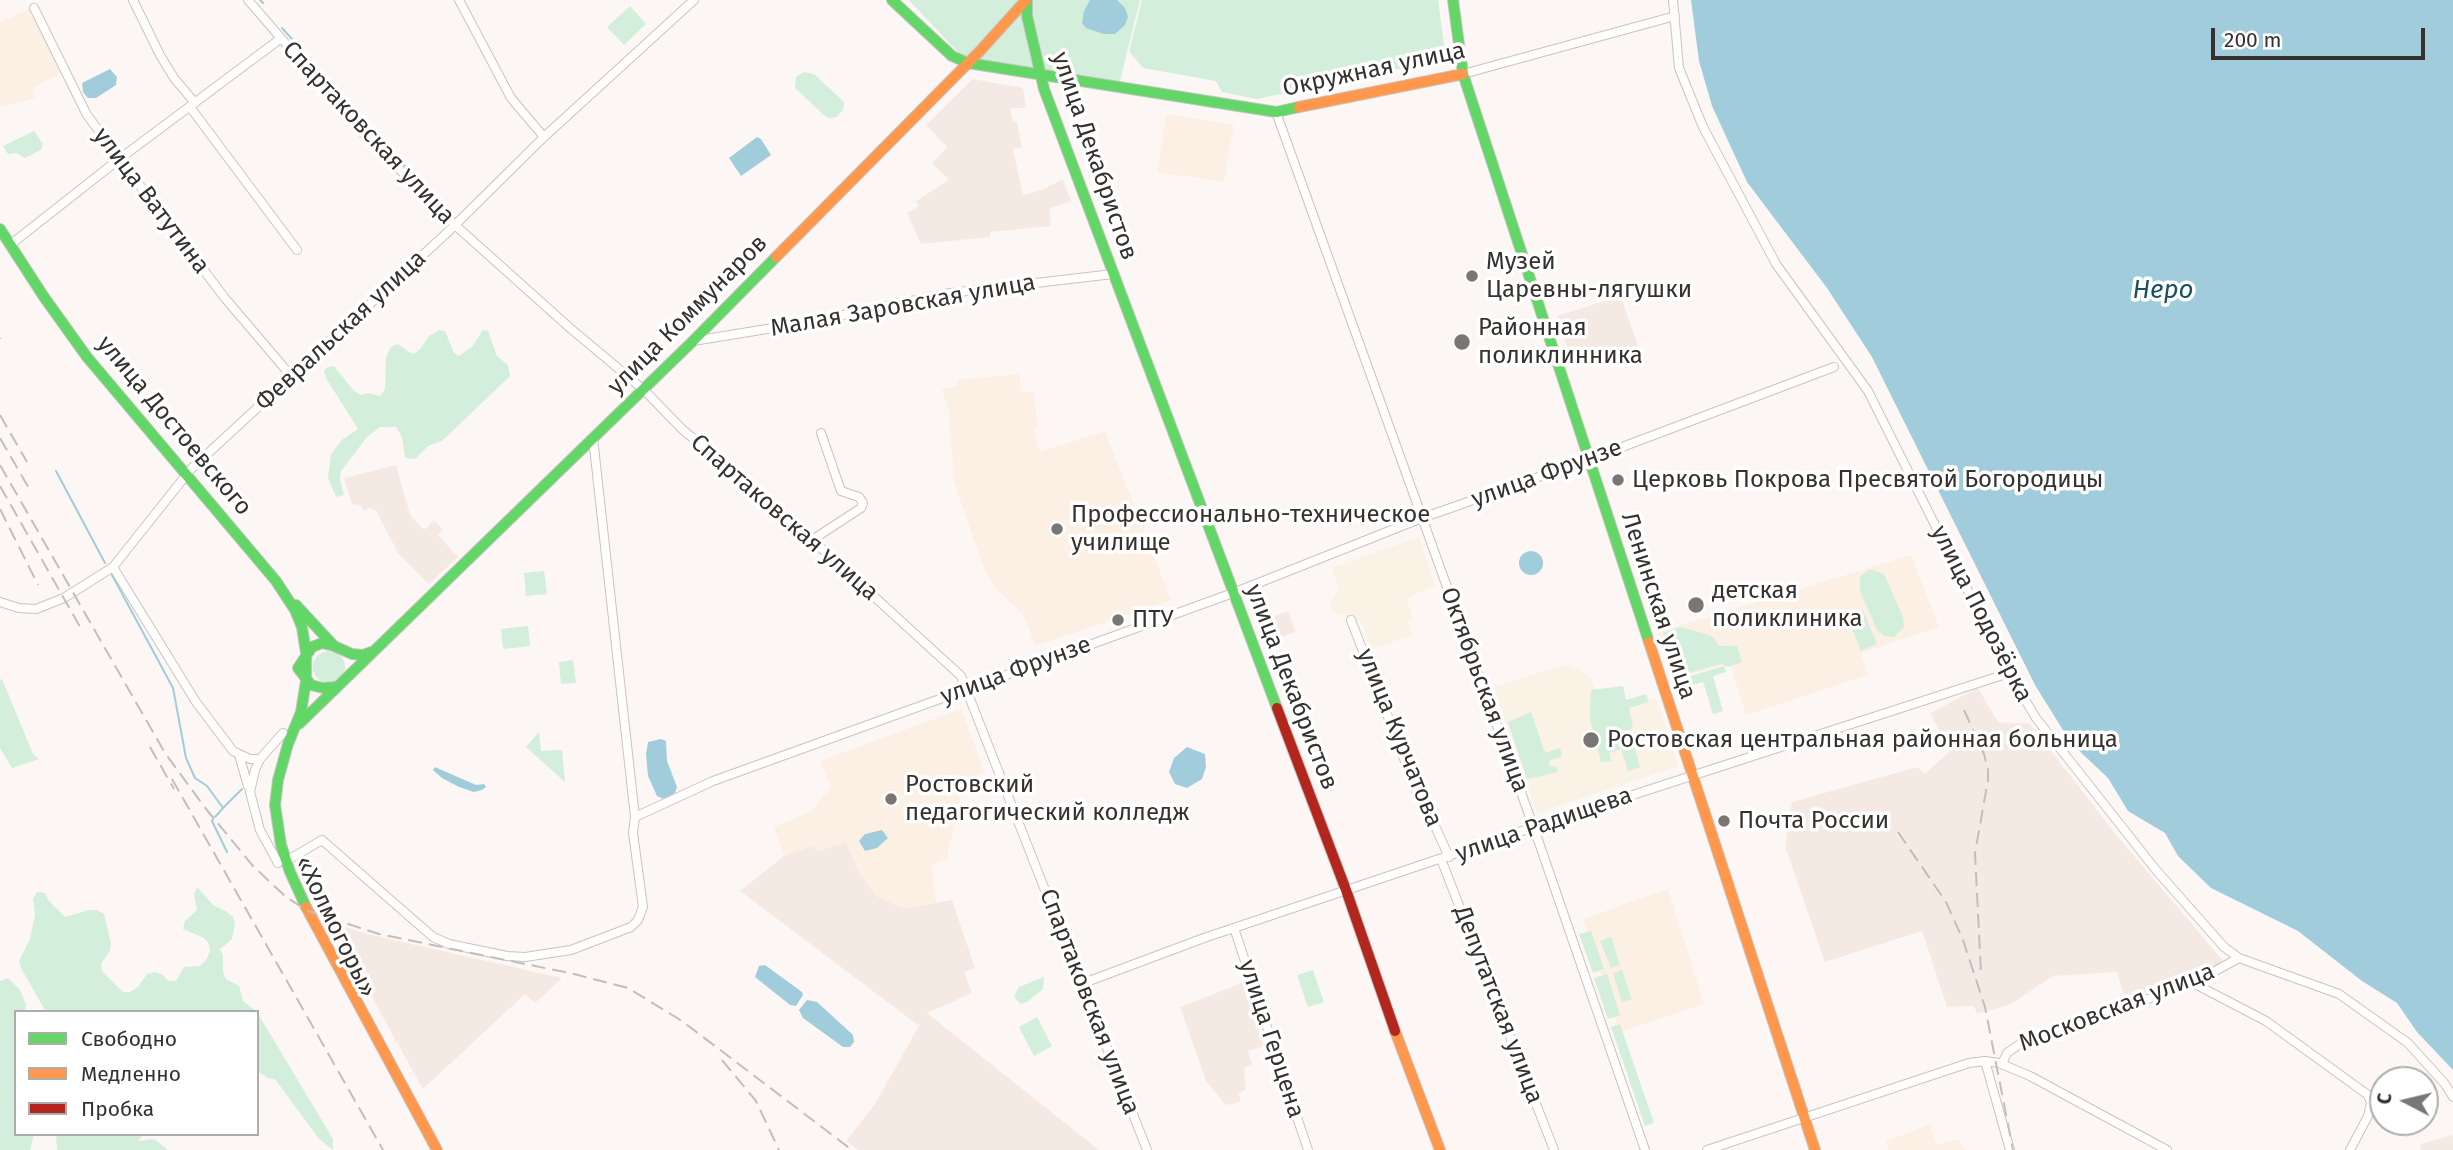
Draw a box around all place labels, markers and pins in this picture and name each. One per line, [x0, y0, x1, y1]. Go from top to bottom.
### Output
place label: Музей Царевны-лягушки [1486, 248, 1692, 304]
marker: Музей Царевны-лягушки [1464, 268, 1480, 284]
place label: Районная поликлинника [1478, 314, 1643, 370]
marker: Районная поликлинника [1452, 332, 1472, 352]
place label: Церковь Покрова Пресвятой Богородицы [1632, 466, 2103, 494]
marker: Церковь Покрова Пресвятой Богородицы [1610, 472, 1626, 488]
place label: Профессионально-техническое училище [1071, 501, 1430, 557]
marker: Профессионально-техническое училище [1049, 521, 1065, 537]
place label: детская поликлиника [1712, 577, 1863, 633]
marker: детская поликлиника [1686, 595, 1706, 615]
place label: ПТУ [1132, 606, 1174, 634]
marker: ПТУ [1110, 612, 1126, 628]
place label: Ростовская центральная районная больница [1607, 726, 2118, 754]
marker: Ростовская центральная районная больница [1581, 730, 1601, 750]
place label: Ростовский педагогический колледж [905, 771, 1189, 827]
marker: Ростовский педагогический колледж [883, 791, 899, 807]
place label: Почта России [1738, 807, 1889, 835]
marker: Почта России [1716, 813, 1732, 829]

